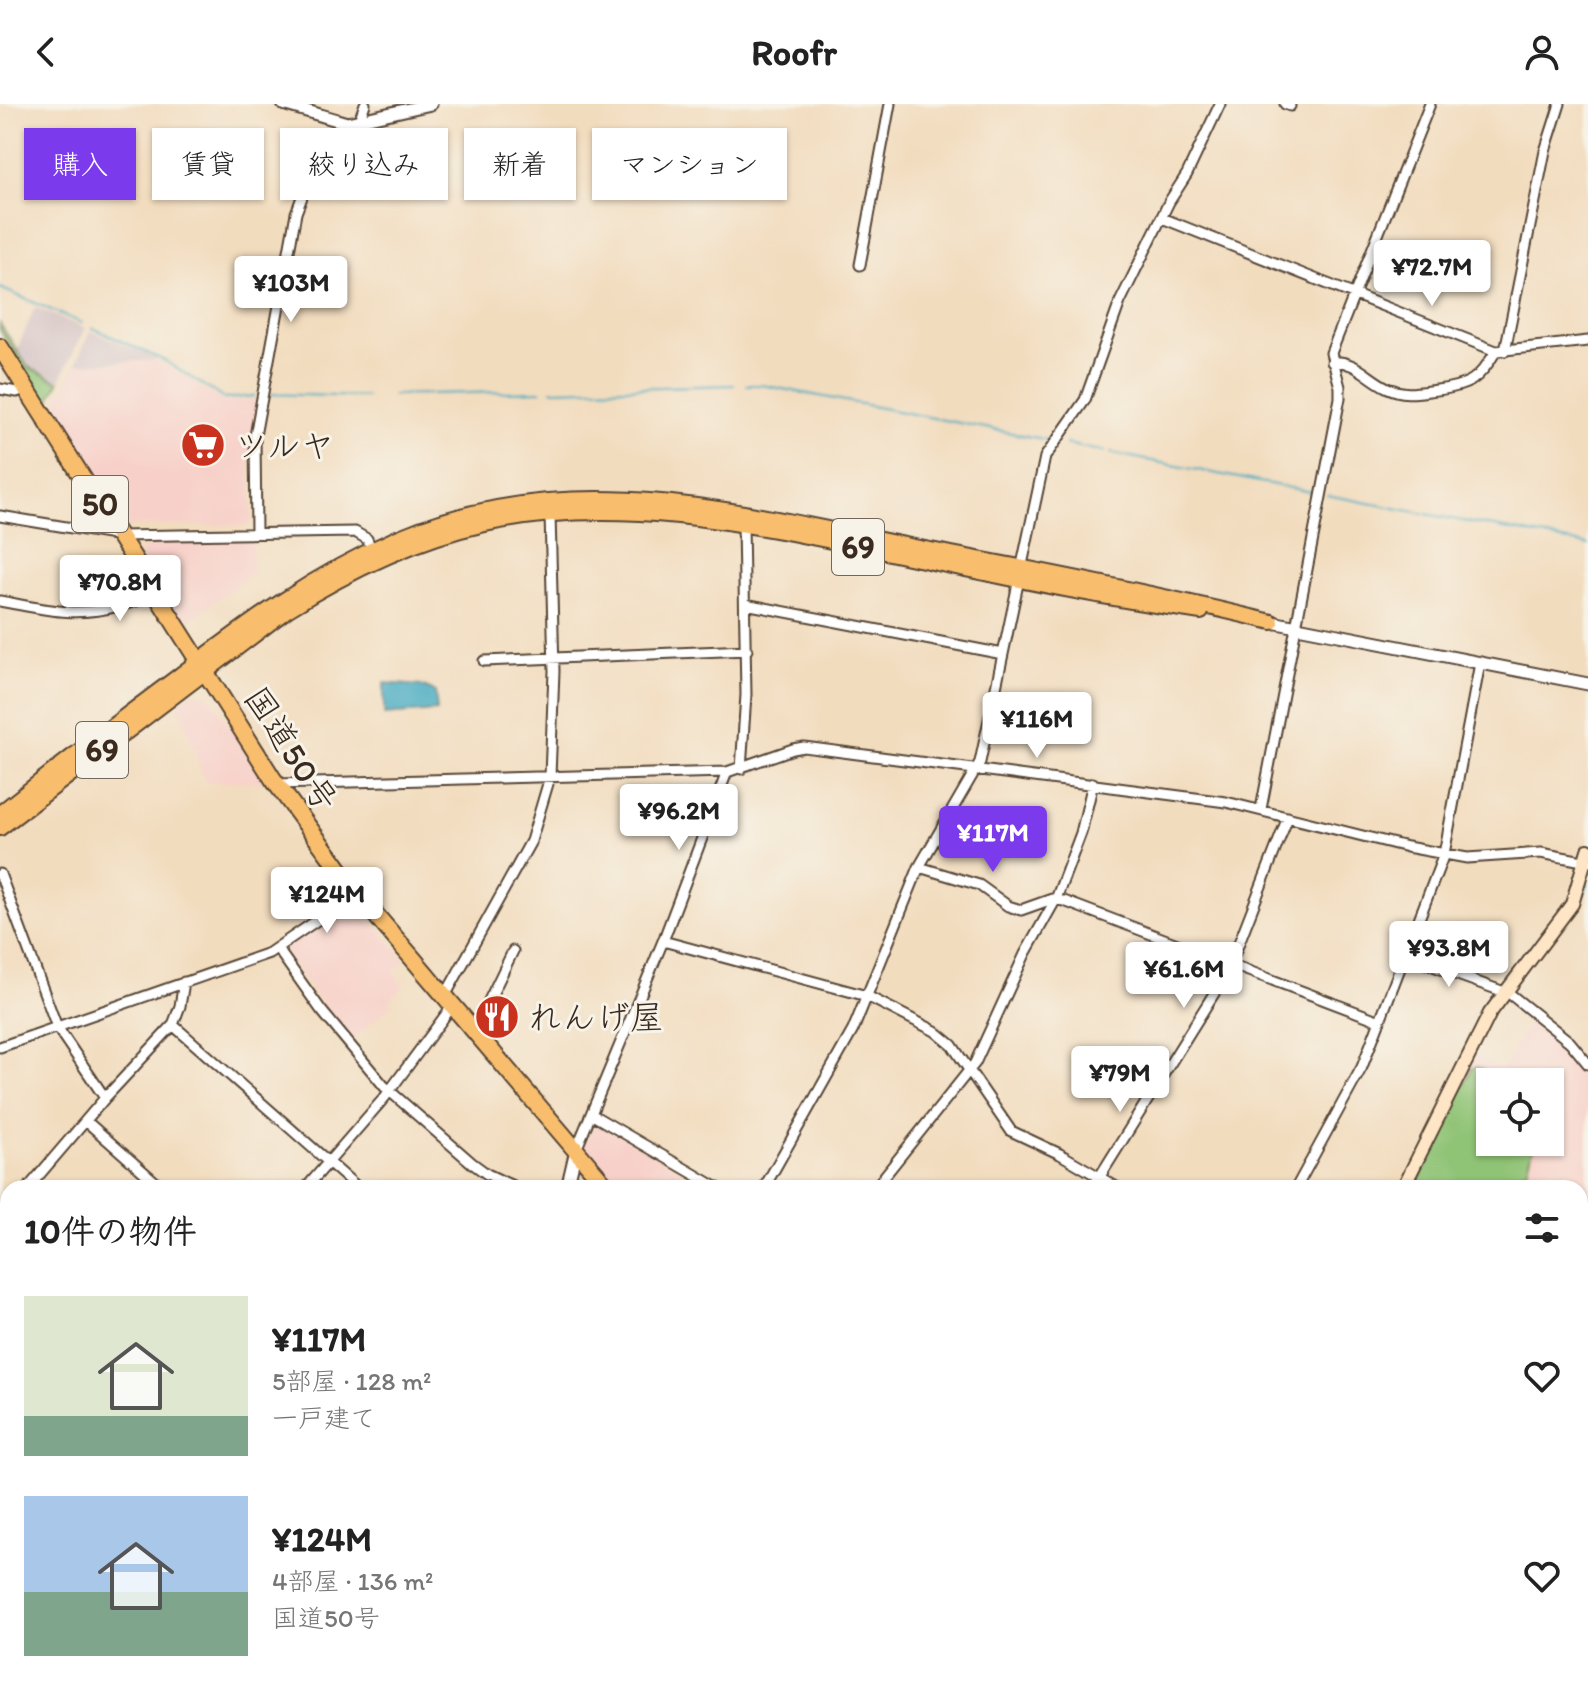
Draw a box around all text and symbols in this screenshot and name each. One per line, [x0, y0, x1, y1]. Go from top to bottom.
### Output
icon: back [24, 30, 68, 74]
icon: person [1520, 30, 1564, 74]
text: Roofr [751, 31, 837, 74]
chip: 購入 [24, 128, 136, 200]
chip: 賃貸 [152, 128, 264, 200]
chip: 絞り込み [280, 128, 448, 200]
chip: 新着 [464, 128, 576, 200]
chip: マンション [592, 128, 787, 200]
pin: ¥72.7M [1367, 240, 1497, 308]
text: ¥72.7M [1392, 250, 1472, 282]
pin: ¥103M [235, 256, 347, 324]
text: ¥103M [252, 266, 330, 298]
supermarket icon: ツルヤ [179, 421, 227, 469]
place label: ツルヤ [234, 425, 335, 466]
road number: 50 [72, 476, 128, 532]
road number: 69 [832, 519, 884, 575]
pin: ¥70.8M [55, 555, 185, 623]
text: ¥70.8M [78, 565, 162, 597]
street label: 国道50号 [235, 679, 347, 819]
pin: ¥116M [981, 692, 1093, 760]
text: ¥116M [1001, 702, 1073, 734]
road number: 69 [76, 722, 128, 778]
pin: ¥96.2M [614, 784, 744, 852]
text: ¥96.2M [638, 794, 720, 826]
pin: ¥117M [937, 806, 1049, 874]
text: ¥117M [957, 816, 1029, 848]
pin: ¥124M [271, 867, 383, 935]
text: ¥124M [289, 877, 365, 909]
pin: ¥93.8M [1384, 921, 1514, 989]
text: ¥93.8M [1407, 931, 1491, 963]
pin: ¥61.6M [1119, 942, 1249, 1010]
text: ¥61.6M [1144, 952, 1224, 984]
restaurant icon: れんげ屋 [473, 993, 521, 1041]
place label: れんげ屋 [528, 997, 664, 1038]
pin: ¥79M [1073, 1046, 1167, 1114]
text: ¥79M [1089, 1056, 1151, 1088]
map controls [1476, 1068, 1564, 1156]
button: locate [1476, 1068, 1564, 1156]
icon: filters [1520, 1206, 1564, 1250]
text: 10件の物件 [24, 1211, 197, 1252]
text: ¥117M [272, 1319, 366, 1360]
icon: home [88, 1328, 184, 1424]
icon: heart [1520, 1354, 1564, 1398]
text: 5部屋 · 128 m² [272, 1365, 431, 1397]
text: 一戸建て [272, 1402, 376, 1434]
text: ¥124M [272, 1519, 372, 1560]
icon: home [88, 1528, 184, 1624]
icon: heart [1520, 1554, 1564, 1598]
text: 4部屋 · 136 m² [272, 1565, 433, 1597]
text: 国道50号 [272, 1602, 380, 1634]

